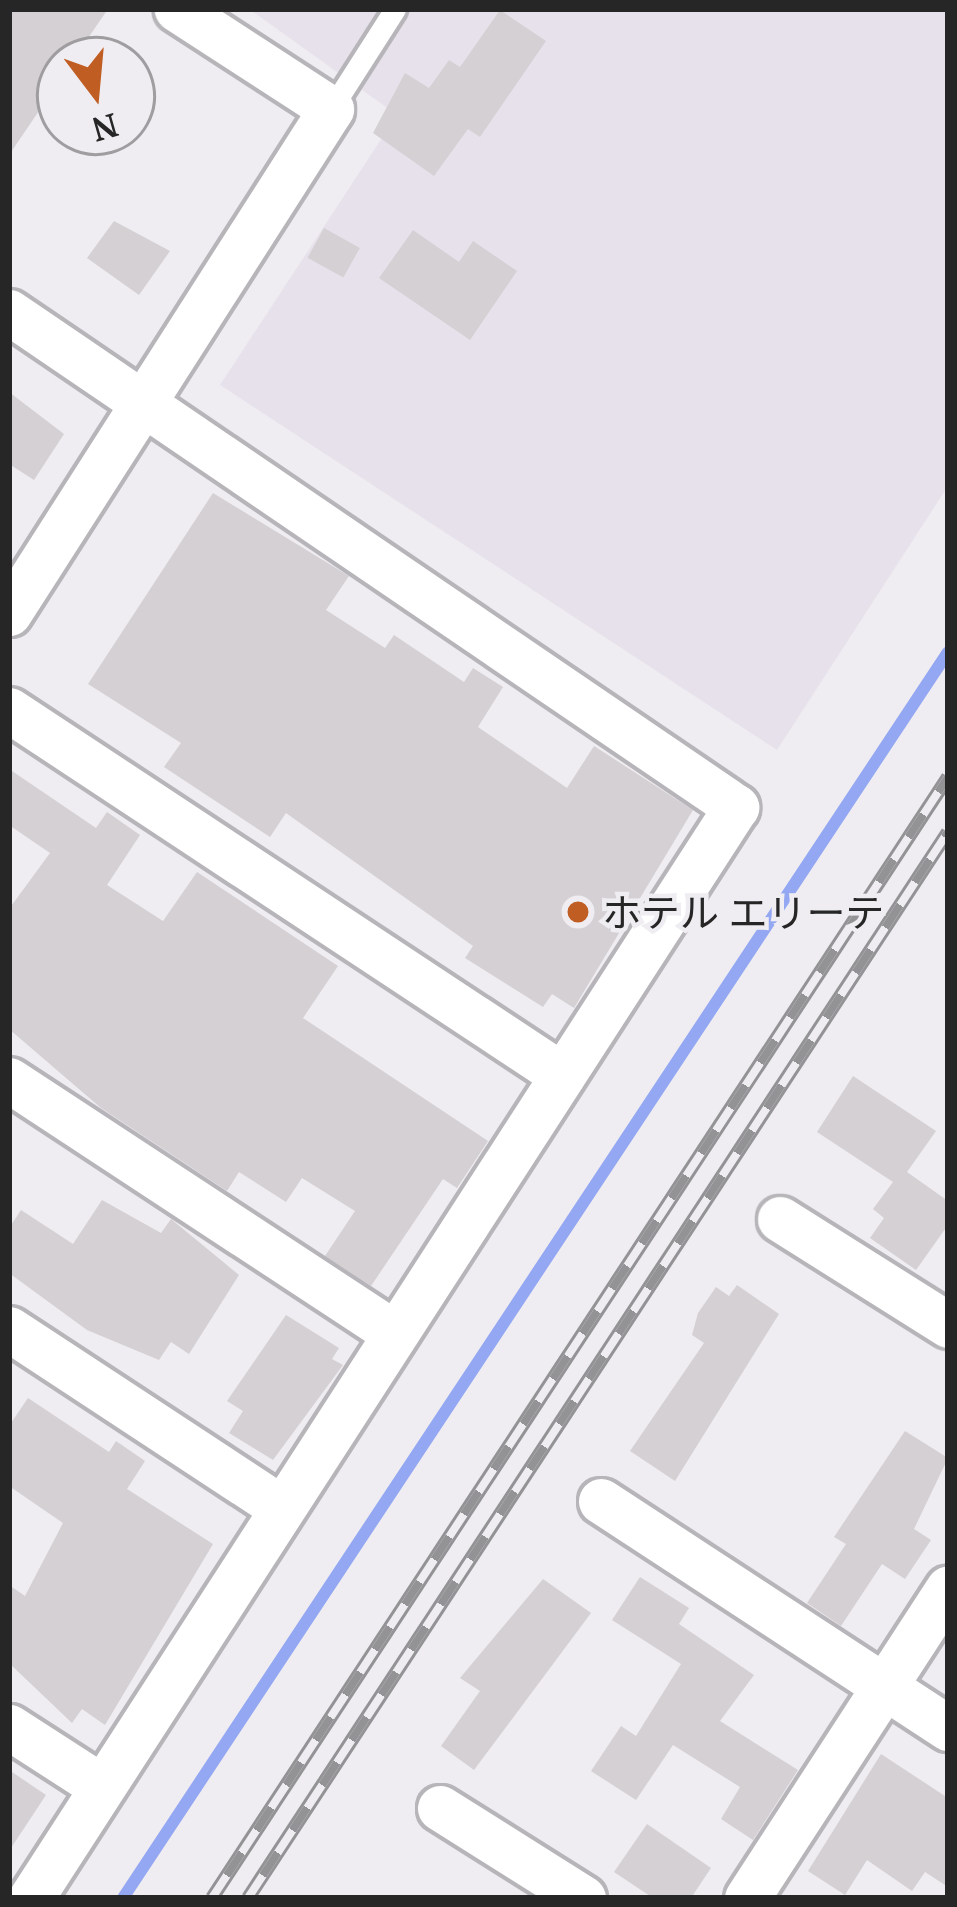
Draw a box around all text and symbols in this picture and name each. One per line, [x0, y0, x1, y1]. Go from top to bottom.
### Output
north arrow [36, 36, 156, 156]
text: N [87, 104, 123, 152]
place label: ホテル エリーテ [602, 889, 884, 935]
marker: ホテル エリーテ [565, 899, 591, 925]

